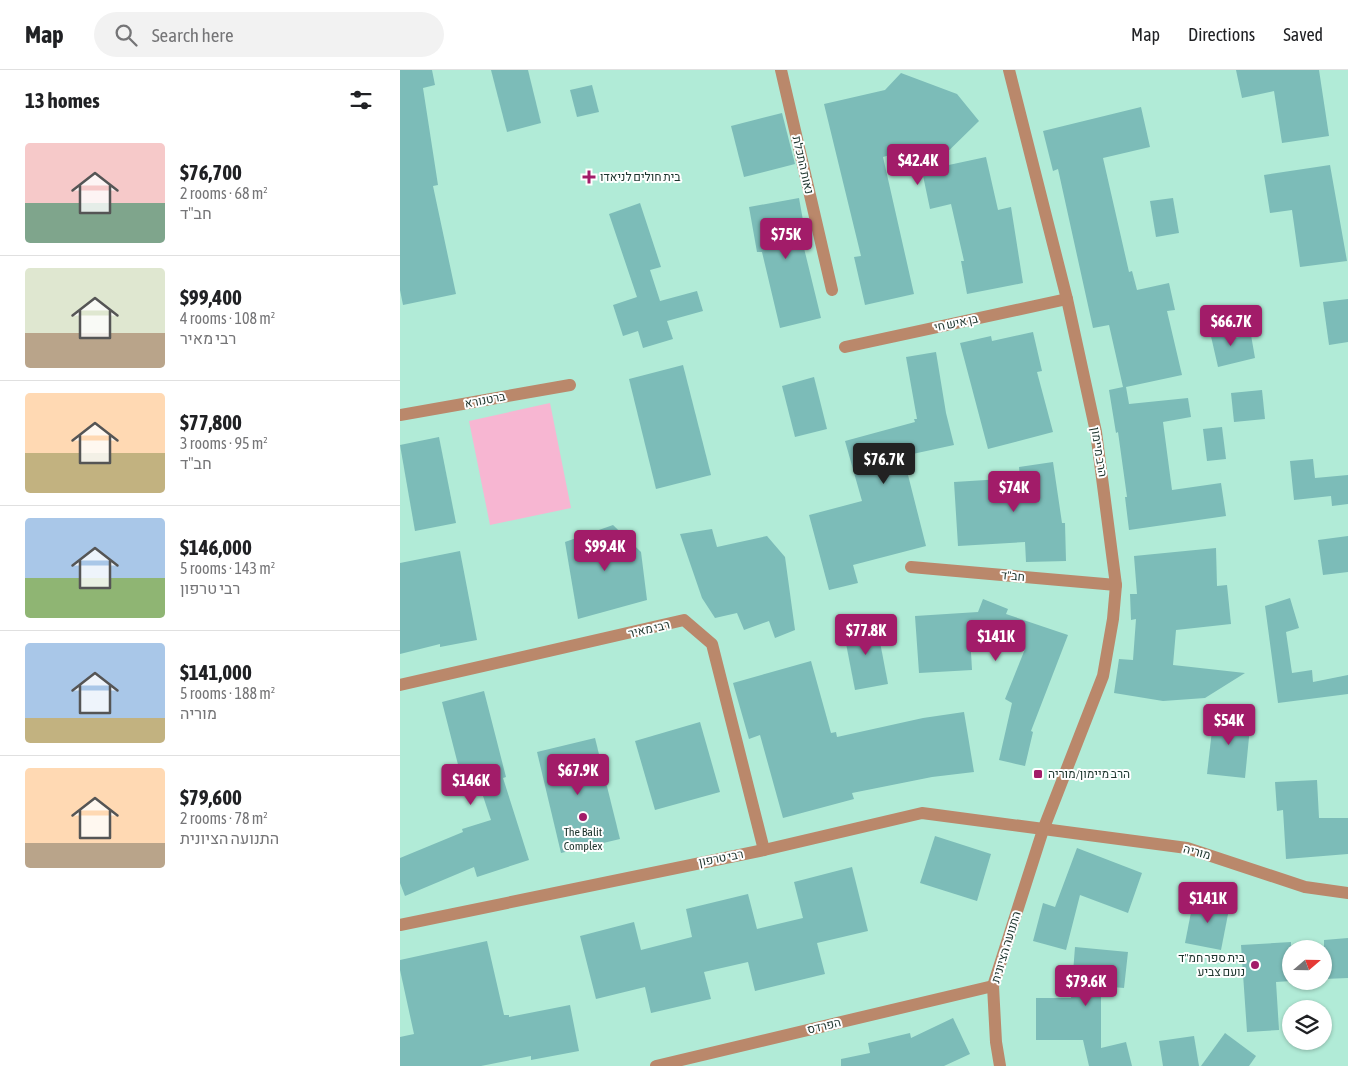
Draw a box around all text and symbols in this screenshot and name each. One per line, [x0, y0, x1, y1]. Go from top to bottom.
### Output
search box [94, 12, 444, 57]
text: Map [25, 21, 64, 48]
icon: search [112, 21, 140, 49]
text: Search here [152, 24, 234, 46]
text: Map [1131, 24, 1160, 45]
text: Directions [1188, 24, 1255, 45]
text: Saved [1283, 24, 1323, 45]
icon: filters [347, 86, 375, 114]
text: 13 homes [25, 88, 100, 112]
street label: נאות התכלת [789, 134, 817, 196]
pin: $42.4K [877, 144, 959, 186]
text: $42.4K [898, 151, 938, 169]
text: $76,700 [180, 160, 242, 184]
icon: home [65, 163, 125, 223]
marker: בית חולים לניאדו [582, 170, 596, 184]
place label: בית חולים לניאדו [600, 170, 681, 184]
text: 2 rooms · 68 m² [180, 184, 268, 202]
text: חב"ד [180, 204, 212, 222]
pin: $75K [756, 218, 816, 260]
text: $75K [771, 225, 801, 243]
text: $99,400 [180, 285, 242, 309]
icon: home [65, 288, 125, 348]
pin: $66.7K [1190, 304, 1272, 347]
text: 4 rooms · 108 m² [180, 309, 275, 327]
street label: בן איש חי [933, 311, 980, 335]
text: $66.7K [1211, 312, 1251, 330]
text: רבי מאיר [180, 329, 236, 347]
street label: ברטנורא [463, 389, 507, 411]
text: $77,800 [180, 410, 242, 434]
icon: home [65, 413, 125, 473]
street label: הרב מיימון [1088, 426, 1110, 478]
text: 3 rooms · 95 m² [180, 434, 268, 452]
pin: $76.7K [843, 442, 925, 485]
text: $76.7K [864, 450, 904, 468]
text: חב"ד [180, 454, 212, 472]
pin: $74K [984, 470, 1044, 513]
text: $74K [999, 478, 1029, 496]
pin: $99.4K [564, 530, 646, 572]
text: $146,000 [180, 535, 252, 559]
text: $99.4K [585, 537, 625, 555]
icon: home [65, 538, 125, 598]
text: 5 rooms · 143 m² [180, 559, 275, 577]
street label: חב"ד [1001, 568, 1025, 584]
text: רבי טרפון [180, 579, 240, 597]
pin: $77.8K [825, 614, 907, 656]
street label: רבי מאיר [627, 617, 671, 641]
pin: $141K [961, 620, 1031, 662]
text: $77.8K [846, 621, 886, 639]
text: $141K [977, 627, 1015, 645]
text: $141,000 [180, 660, 252, 684]
icon: home [65, 663, 125, 723]
text: 5 rooms · 188 m² [180, 684, 275, 702]
text: מוריה [180, 704, 217, 722]
pin: $54K [1199, 704, 1259, 746]
text: $54K [1214, 711, 1244, 729]
pin: $67.9K [537, 754, 619, 796]
text: $67.9K [558, 761, 598, 779]
pin: $146K [436, 764, 506, 806]
place label: הרב מיימון/מוריה [1048, 767, 1130, 781]
marker: הרב מיימון/מוריה [1032, 768, 1044, 780]
text: $146K [452, 771, 490, 789]
text: $79,600 [180, 785, 242, 809]
icon: home [65, 788, 125, 848]
text: 2 rooms · 78 m² [180, 809, 268, 827]
marker: The Balit Complex [577, 811, 589, 823]
place label: The Balit Complex [564, 825, 603, 853]
text: התנועה הציונית [180, 829, 279, 847]
street label: מוריה [1182, 842, 1212, 862]
street label: רבי טרפון [697, 847, 745, 869]
pin: $141K [1173, 882, 1243, 924]
text: $141K [1189, 889, 1227, 907]
street label: התנועה הציונית [988, 909, 1024, 985]
north arrow [1282, 940, 1332, 990]
map controls [1282, 940, 1332, 1050]
place label: בית ספר חמ"ד נועם צביע [1178, 951, 1246, 979]
marker: בית ספר חמ"ד נועם צביע [1249, 959, 1261, 971]
pin: $79.6K [1045, 964, 1127, 1007]
text: $79.6K [1066, 972, 1106, 990]
button: layers [1282, 1000, 1332, 1050]
street label: הפרדס [806, 1015, 842, 1037]

